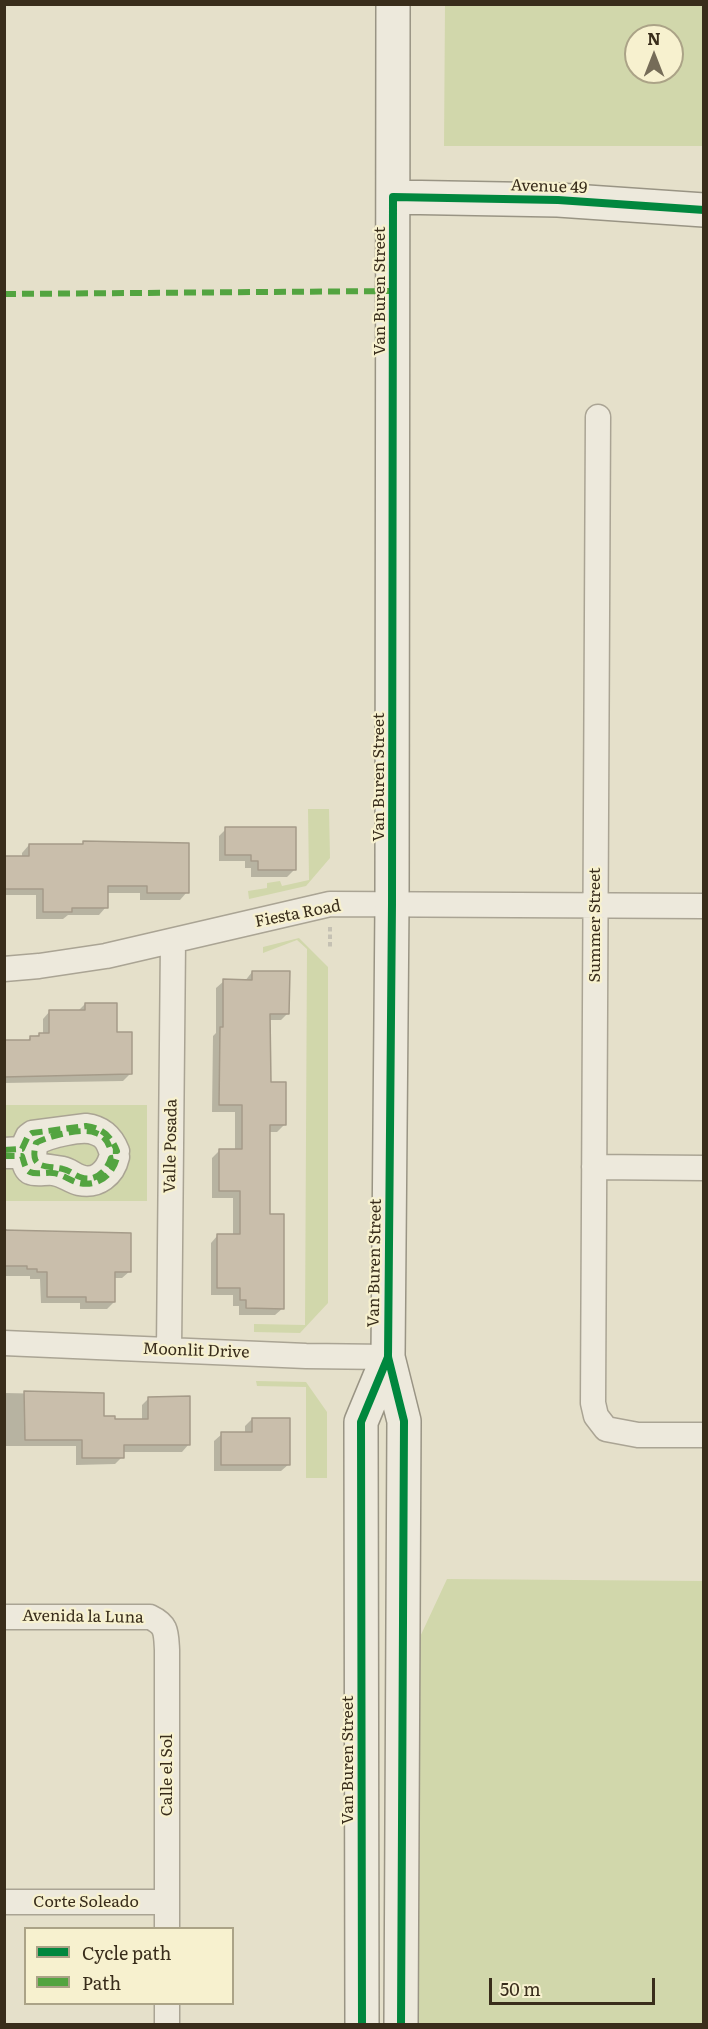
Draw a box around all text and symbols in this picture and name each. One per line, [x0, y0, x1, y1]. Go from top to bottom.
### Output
north arrow [624, 24, 684, 84]
text: N [647, 26, 661, 50]
street label: Avenue 49 [510, 176, 588, 198]
street label: Van Buren Street [370, 227, 390, 355]
street label: Van Buren Street [369, 713, 389, 841]
street label: Summer Street [585, 867, 605, 983]
street label: Fiesta Road [253, 896, 343, 932]
street label: Valle Posada [161, 1099, 181, 1193]
street label: Van Buren Street [364, 1198, 386, 1328]
street label: Moonlit Drive [142, 1340, 250, 1362]
street label: Avenida la Luna [22, 1606, 144, 1628]
street label: Van Buren Street [338, 1696, 358, 1824]
street label: Calle el Sol [157, 1734, 177, 1816]
street label: Corte Soleado [33, 1892, 139, 1912]
legend [24, 1927, 234, 2005]
text: Cycle path [82, 1939, 171, 1966]
scale bar [492, 1966, 658, 2004]
text: Path [82, 1969, 121, 1996]
text: 50 m [500, 1975, 541, 2002]

